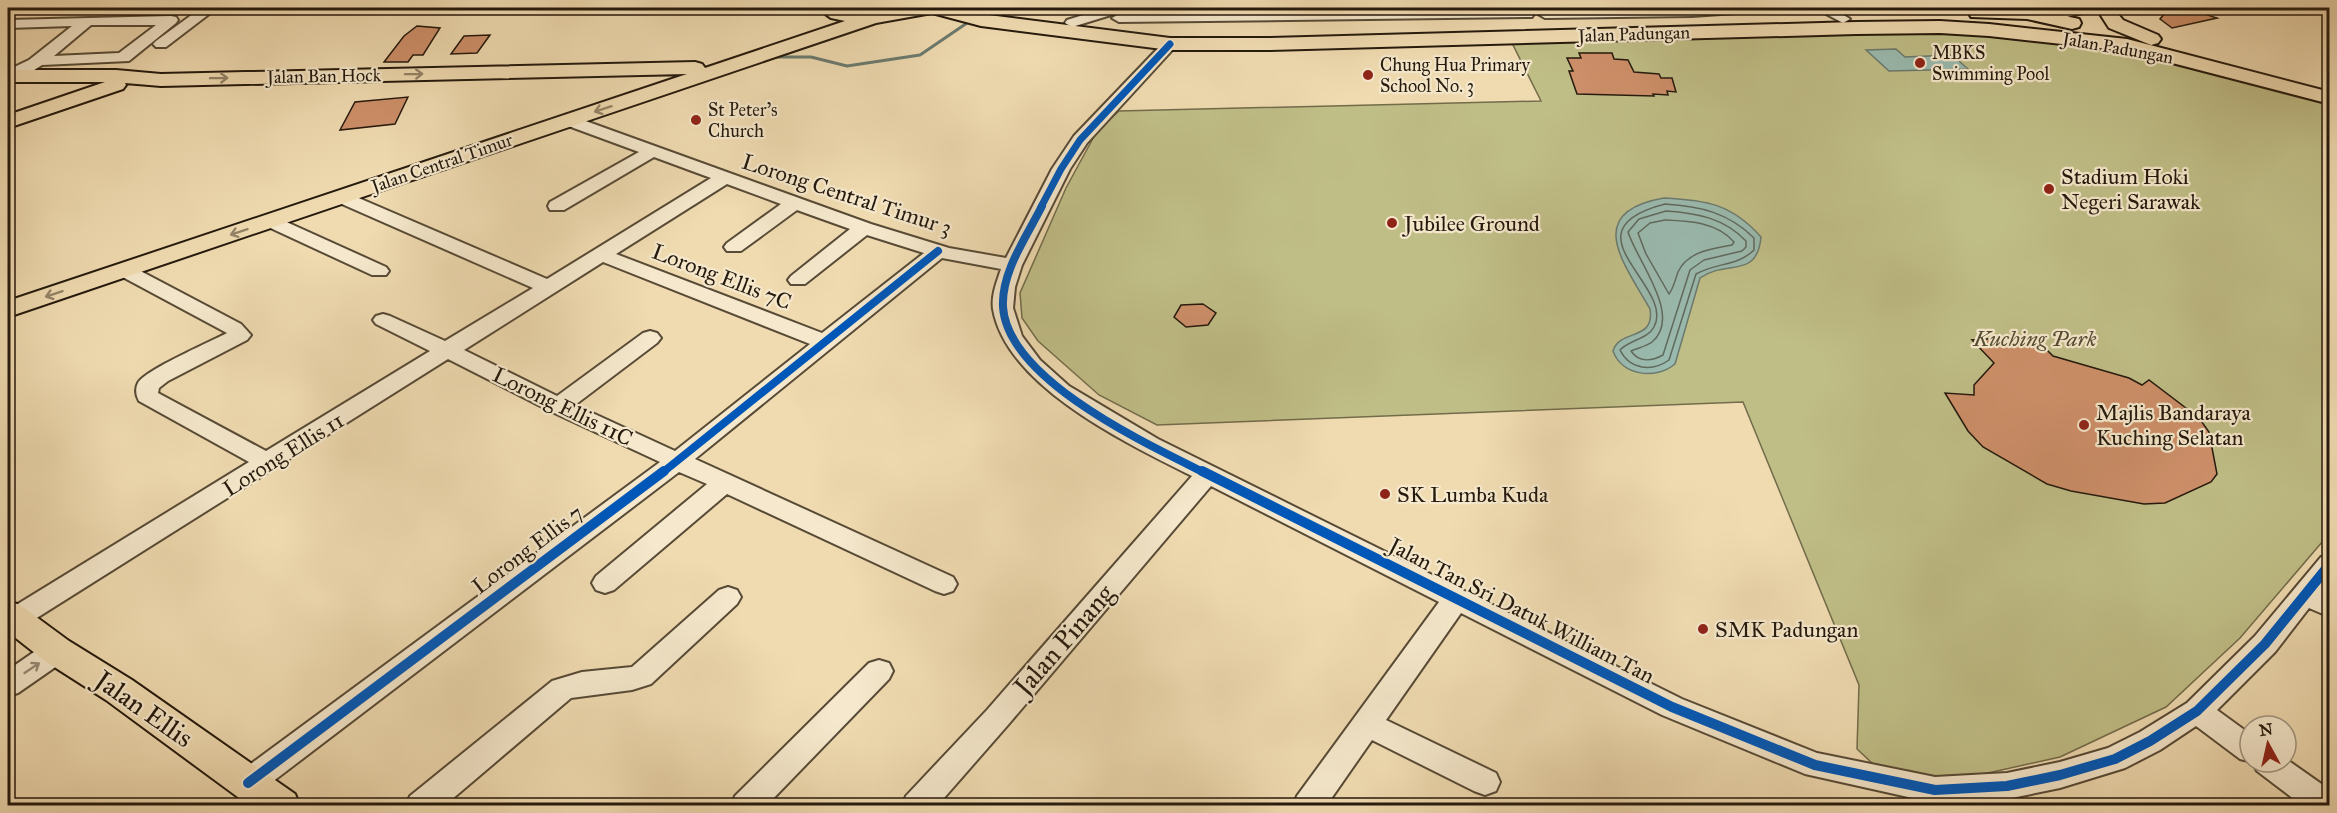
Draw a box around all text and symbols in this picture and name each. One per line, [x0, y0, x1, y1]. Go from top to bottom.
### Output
street label: Jalan Padungan [1576, 21, 1691, 48]
street label: Jalan Padungan [2059, 27, 2175, 70]
place label: MBKS Swimming Pool [1932, 42, 2049, 86]
place label: Chung Hua Primary School No. 3 [1380, 54, 1531, 97]
marker: MBKS Swimming Pool [1913, 56, 1927, 70]
street label: Jalan Ban Hock [265, 64, 382, 89]
one-way arrow [404, 68, 424, 80]
marker: Chung Hua Primary School No. 3 [1361, 68, 1375, 82]
one-way arrow [209, 73, 229, 84]
place label: St Peter’s Church [708, 99, 778, 142]
one-way arrow [594, 105, 613, 116]
marker: St Peter’s Church [689, 113, 703, 127]
street label: Jalan Central Timur [367, 128, 516, 199]
street label: Lorong Central Timur 3 [739, 148, 955, 241]
place label: Stadium Hoki Negeri Sarawak [2061, 163, 2201, 215]
marker: Stadium Hoki Negeri Sarawak [2042, 182, 2056, 196]
place label: Jubilee Ground [1402, 210, 1540, 237]
marker: Jubilee Ground [1385, 216, 1399, 230]
one-way arrow [230, 227, 249, 238]
street label: Lorong Ellis 7C [648, 238, 795, 315]
one-way arrow [45, 289, 64, 300]
park label: Kuching Park [1973, 325, 2097, 352]
street label: Lorong Ellis 11C [488, 361, 637, 452]
place label: Majlis Bandaraya Kuching Selatan [2096, 399, 2252, 451]
street label: Lorong Ellis 11 [218, 407, 349, 502]
marker: Majlis Bandaraya Kuching Selatan [2077, 418, 2091, 432]
place label: SK Lumba Kuda [1397, 481, 1549, 508]
marker: SK Lumba Kuda [1378, 487, 1392, 501]
street label: Lorong Ellis 7 [466, 499, 588, 600]
street label: Jalan Tan Sri Datuk William Tan [1383, 531, 1659, 689]
street label: Jalan Pinang [1004, 577, 1122, 705]
place label: SMK Padungan [1715, 616, 1858, 643]
marker: SMK Padungan [1696, 622, 1710, 636]
street label: Jalan Ellis [86, 661, 200, 754]
one-way arrow [24, 662, 40, 674]
north arrow [2238, 714, 2298, 774]
text: N [2258, 719, 2274, 740]

